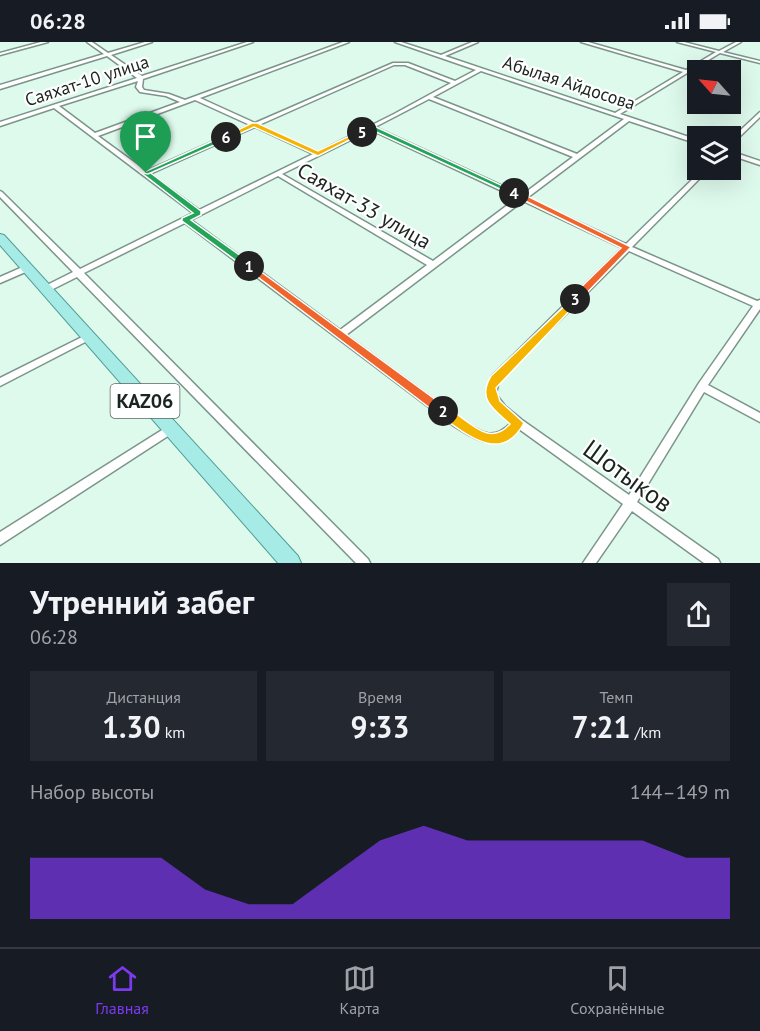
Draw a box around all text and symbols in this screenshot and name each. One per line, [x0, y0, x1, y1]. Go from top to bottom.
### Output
text: 06:28 [30, 7, 86, 35]
street label: Саяхат-10 улица [22, 50, 152, 111]
street label: Абылая Айдосова [500, 50, 638, 115]
north arrow [687, 60, 741, 114]
map controls [687, 60, 741, 180]
pin [120, 111, 171, 173]
pin: 5 [347, 117, 377, 147]
icon: arrive [129, 120, 162, 153]
pin: 6 [211, 122, 241, 152]
text: 5 [357, 122, 367, 142]
button: layers [687, 126, 741, 180]
text: 6 [221, 127, 231, 147]
street label: Саяхат-33 улица [292, 156, 436, 255]
pin: 4 [499, 178, 529, 208]
text: 4 [509, 183, 519, 203]
pin: 1 [234, 251, 264, 281]
text: 1 [244, 256, 254, 276]
pin: 3 [560, 284, 590, 314]
text: 3 [570, 289, 580, 309]
road number: KAZ06 [110, 384, 180, 418]
pin: 2 [428, 396, 458, 426]
text: 2 [438, 401, 448, 421]
street label: Шотыков [577, 432, 680, 519]
text: Утренний забег [30, 580, 254, 623]
button: share [667, 583, 730, 646]
text: 06:28 [30, 624, 78, 650]
text: Дистанция [106, 687, 181, 707]
text: Время [358, 687, 402, 707]
text: Темп [599, 687, 633, 707]
text: 1.30 [102, 707, 160, 746]
text: 9:33 [350, 707, 410, 746]
text: 7:21 [571, 707, 631, 746]
text: km [160, 722, 185, 742]
text: /km [631, 722, 661, 742]
text: Набор высоты [30, 779, 154, 805]
text: 144–149 m [630, 779, 730, 805]
tab: Главная [95, 962, 149, 1018]
tab: Карта [339, 962, 380, 1018]
tab: Сохранённые [570, 962, 665, 1018]

